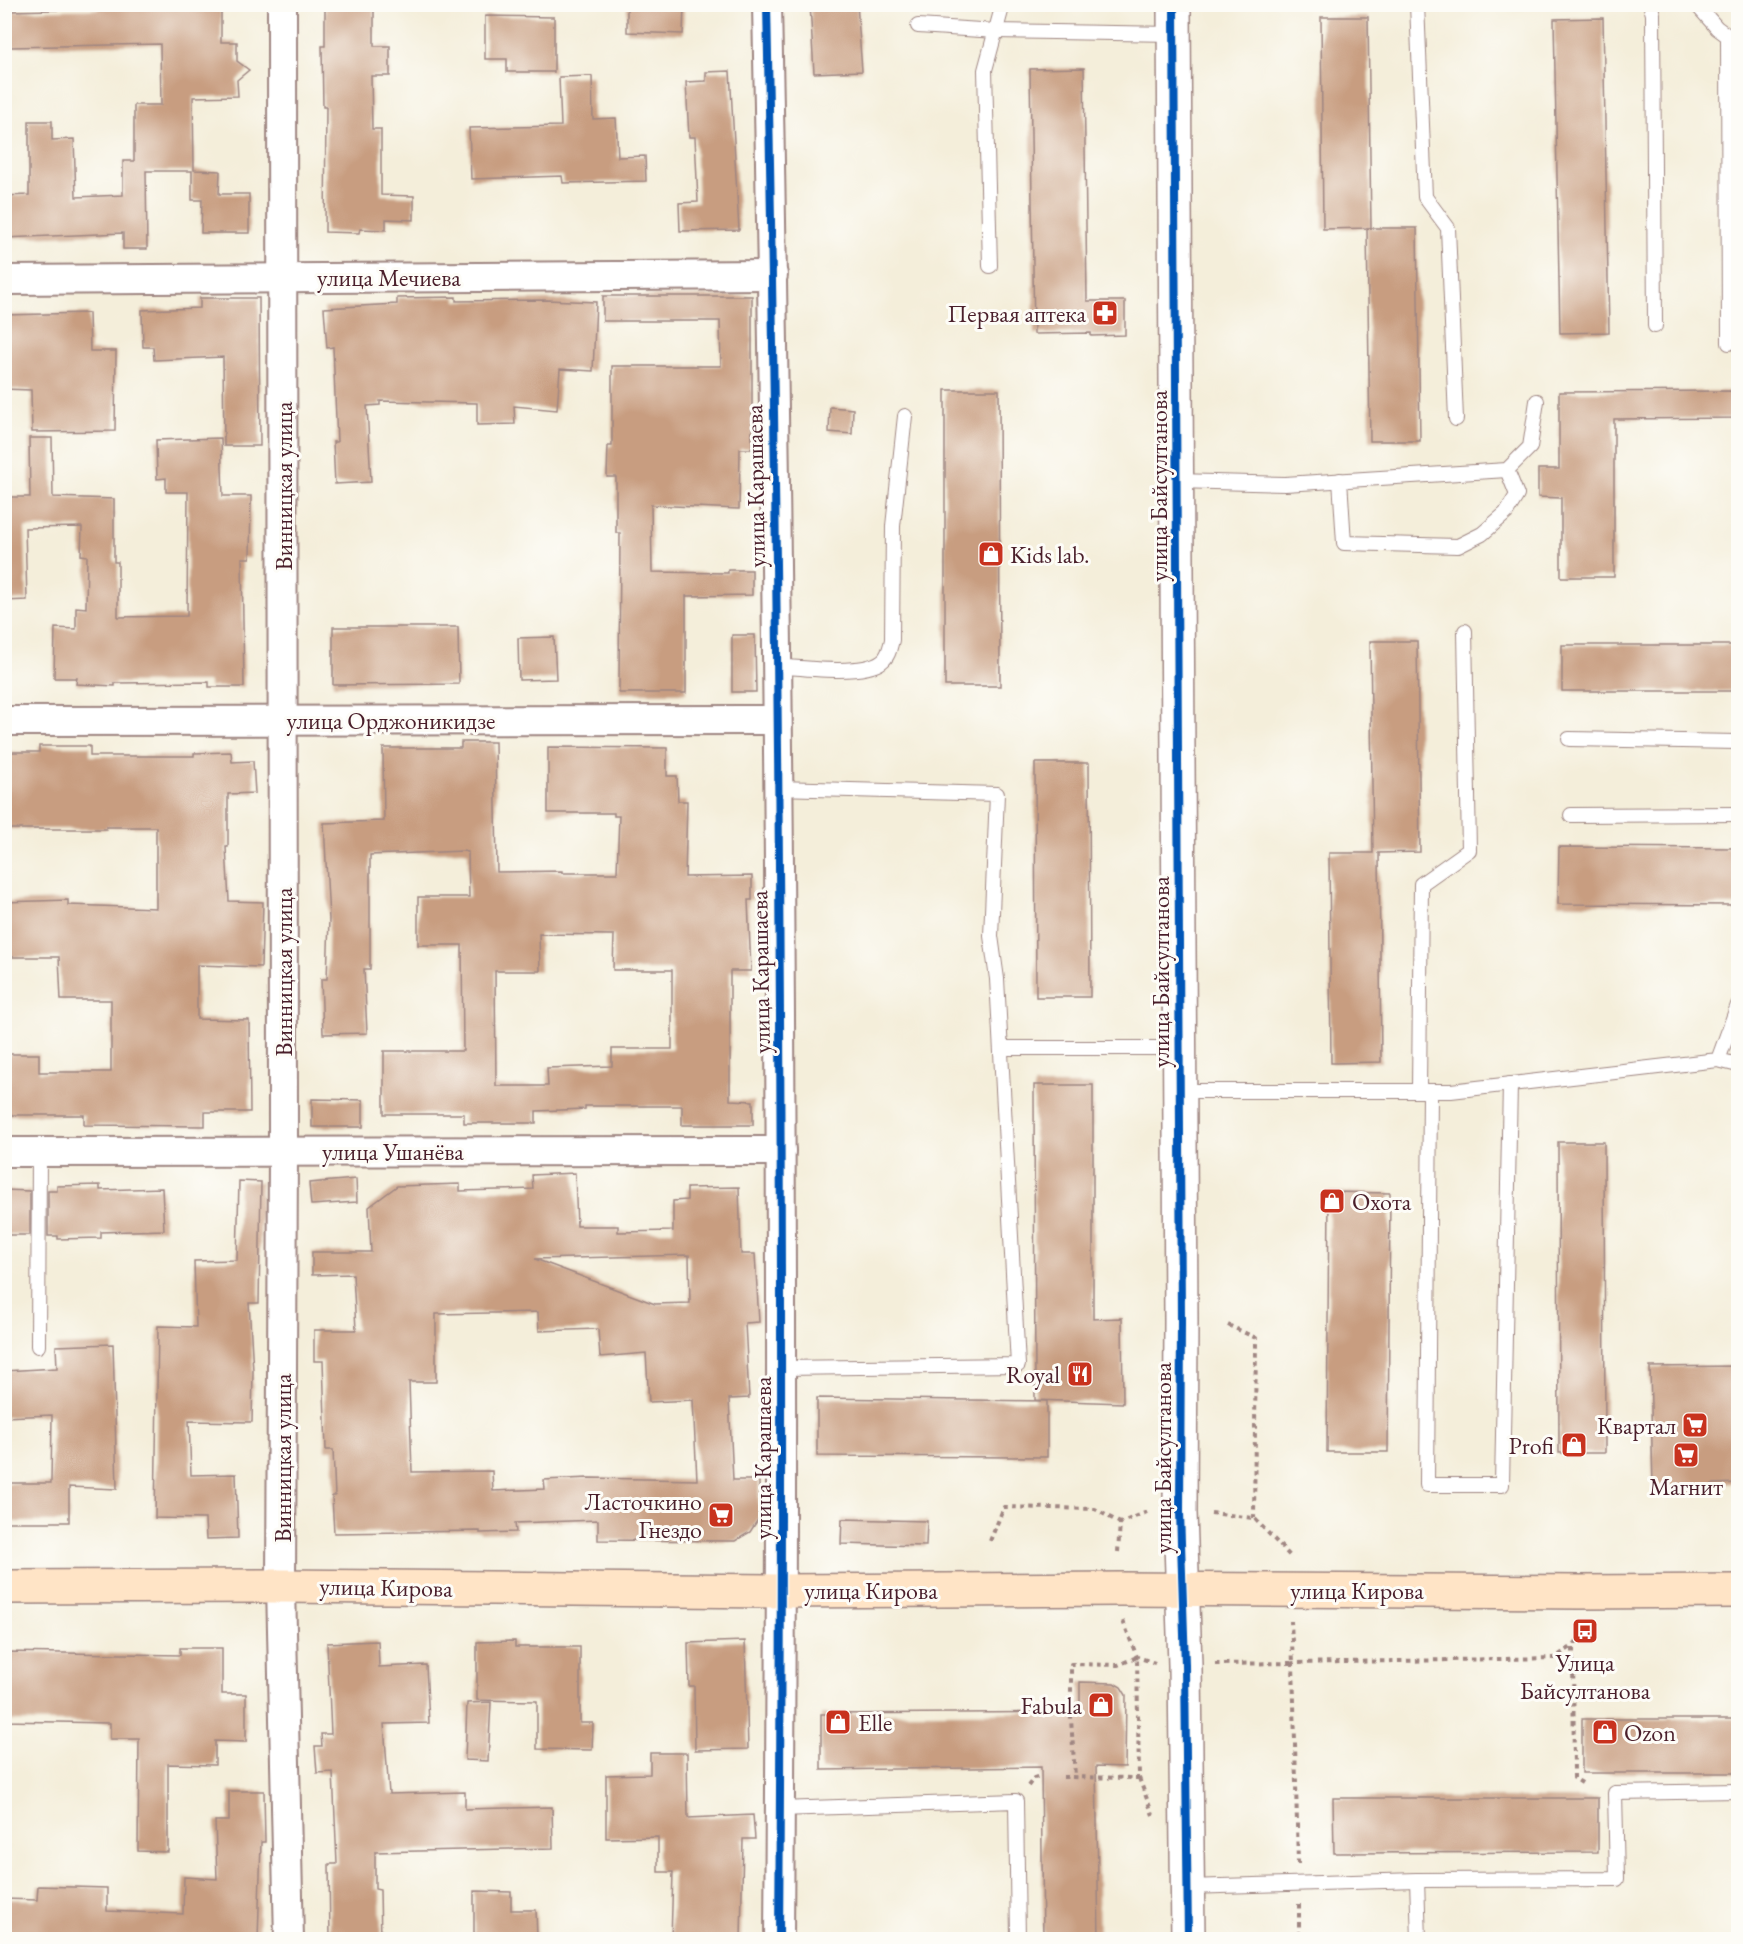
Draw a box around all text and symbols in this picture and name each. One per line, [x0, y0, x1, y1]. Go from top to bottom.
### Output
street label: улица Мечиева [317, 262, 461, 293]
place label: Первая аптека [947, 298, 1086, 329]
pharmacy icon: Первая аптека [1090, 298, 1120, 328]
street label: улица Байсултанова [1143, 390, 1174, 582]
street label: Винницкая улица [268, 401, 299, 571]
street label: улица Карашаева [738, 404, 772, 568]
shop icon: Kids lab. [976, 539, 1006, 569]
place label: Kids lab. [1010, 539, 1090, 570]
street label: улица Орджоникидзе [287, 705, 495, 736]
street label: улица Байсултанова [1145, 876, 1176, 1068]
street label: Винницкая улица [268, 887, 299, 1057]
street label: улица Карашаева [743, 890, 777, 1054]
street label: улица Ушанёва [322, 1136, 464, 1167]
shop icon: Охота [1317, 1186, 1347, 1216]
place label: Охота [1352, 1186, 1412, 1217]
place label: Royal [1006, 1359, 1060, 1390]
restaurant icon: Royal [1065, 1359, 1095, 1389]
street label: улица Байсултанова [1147, 1362, 1178, 1554]
street label: Винницкая улица [267, 1373, 298, 1543]
street label: улица Карашаева [747, 1376, 778, 1540]
place label: Квартал [1597, 1410, 1676, 1441]
supermarket icon: Квартал [1680, 1410, 1710, 1440]
place label: Profi [1508, 1430, 1554, 1461]
shop icon: Profi [1559, 1430, 1589, 1460]
supermarket icon: Магнит [1671, 1440, 1701, 1470]
place label: Магнит [1649, 1471, 1723, 1502]
place label: Ласточкино Гнездо [585, 1486, 702, 1545]
supermarket icon: Ласточкино Гнездо [706, 1500, 736, 1530]
street label: улица Кирова [319, 1570, 453, 1604]
street label: улица Кирова [804, 1575, 938, 1606]
street label: улица Кирова [1290, 1575, 1424, 1606]
bus stop icon: Улица Байсултанова [1570, 1616, 1600, 1646]
place label: Улица Байсултанова [1520, 1647, 1651, 1706]
place label: Fabula [1021, 1690, 1082, 1721]
shop icon: Fabula [1086, 1690, 1116, 1720]
shop icon: Elle [823, 1707, 853, 1737]
place label: Elle [858, 1707, 892, 1738]
shop icon: Ozon [1590, 1717, 1620, 1747]
place label: Ozon [1624, 1717, 1676, 1748]

